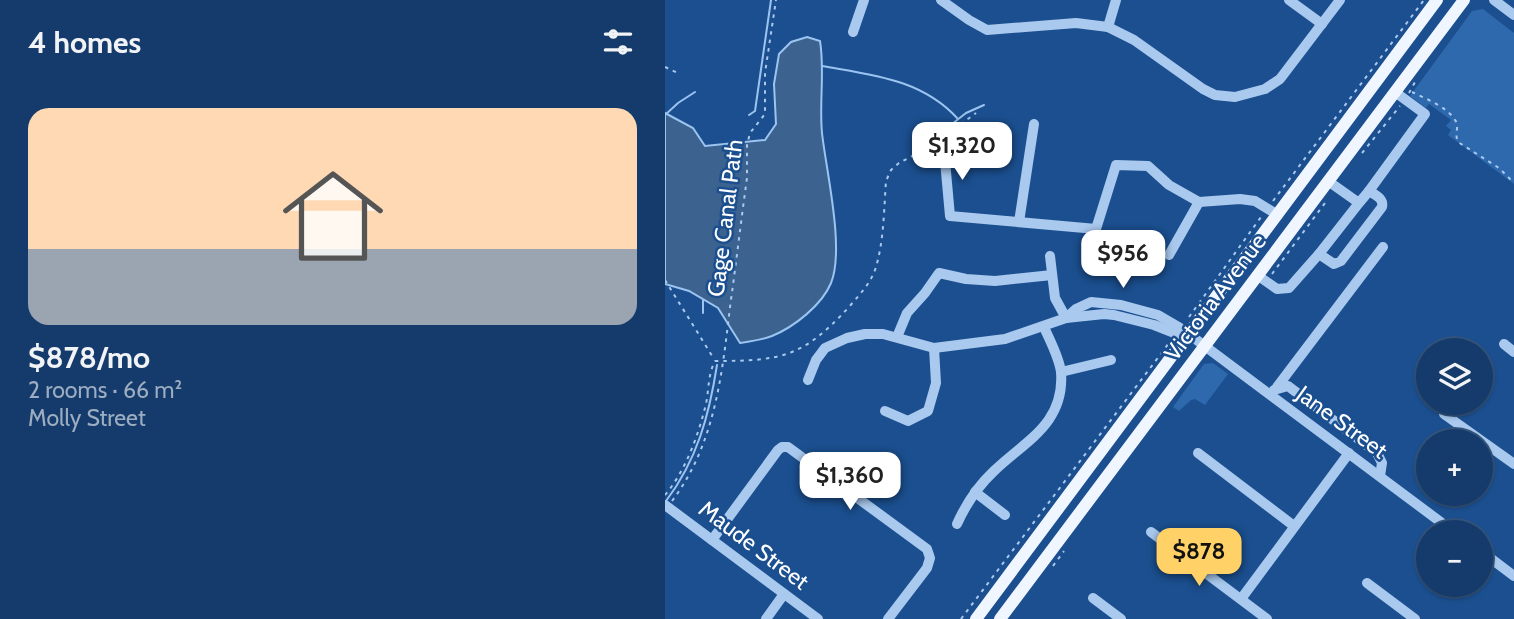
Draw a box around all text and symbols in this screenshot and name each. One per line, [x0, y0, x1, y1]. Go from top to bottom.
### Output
icon: filters [599, 23, 637, 61]
text: 4 homes [28, 24, 141, 61]
pin: $1,320 [905, 122, 1019, 182]
text: $1,320 [928, 131, 996, 159]
street label: Gage Canal Path [701, 138, 749, 298]
icon: home [270, 153, 396, 279]
street label: Victoria Avenue [1158, 228, 1272, 366]
pin: $956 [1082, 230, 1164, 290]
text: $956 [1097, 239, 1149, 267]
map controls [1416, 338, 1493, 597]
button: layers [1416, 338, 1493, 415]
text: $878/mo [28, 339, 150, 376]
text: 2 rooms · 66 m² [28, 376, 182, 404]
street label: Jane Street [1290, 379, 1393, 465]
text: Molly Street [28, 404, 146, 432]
button: + [1416, 429, 1493, 506]
pin: $1,360 [793, 452, 907, 512]
text: $1,360 [816, 461, 884, 489]
street label: Maude Street [693, 495, 815, 596]
button: − [1416, 520, 1493, 597]
pin: $878 [1158, 528, 1240, 588]
text: $878 [1173, 537, 1225, 565]

